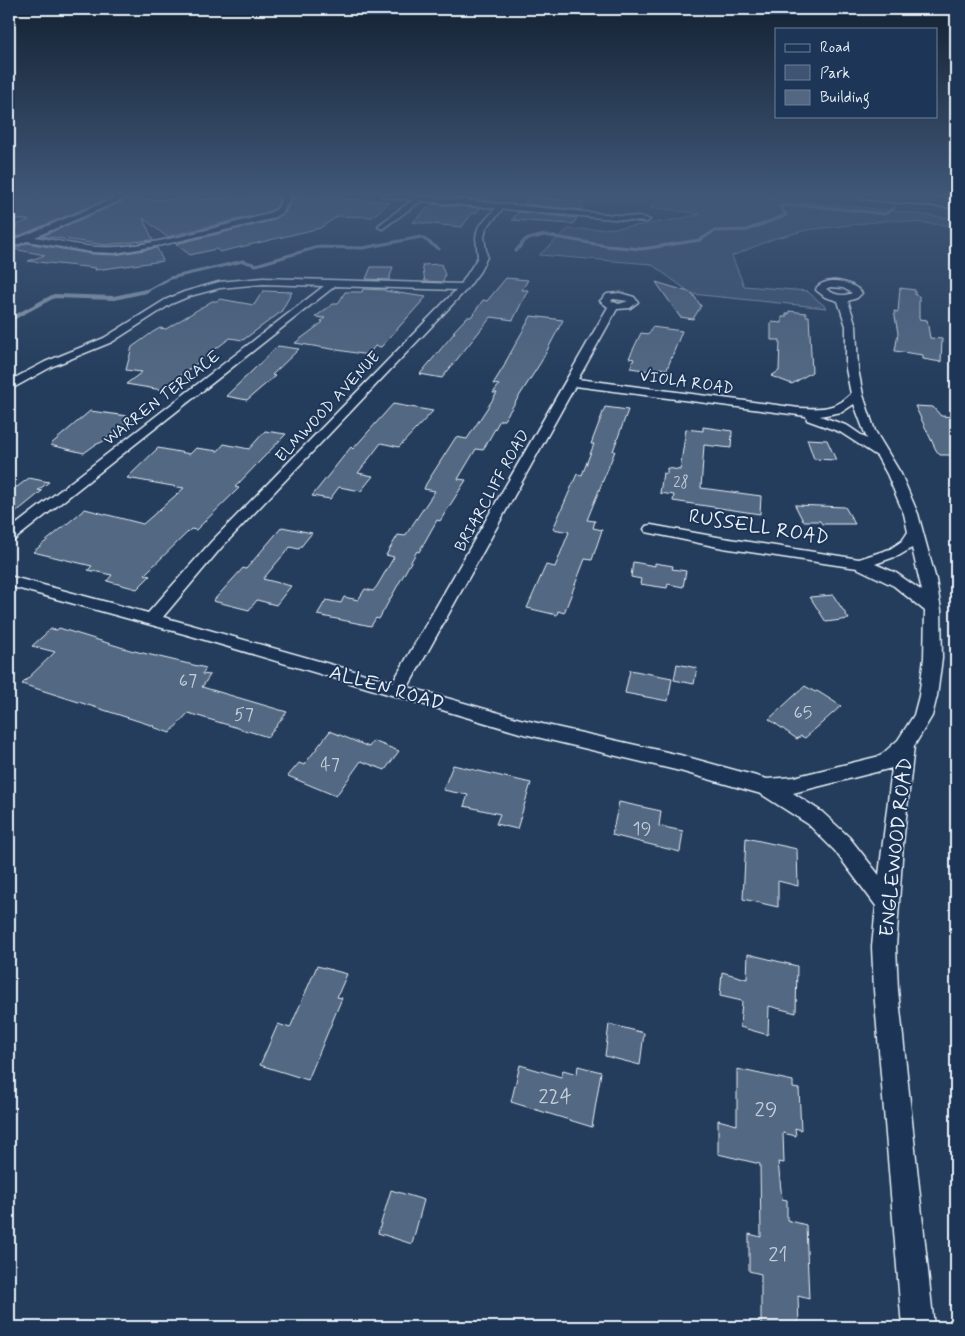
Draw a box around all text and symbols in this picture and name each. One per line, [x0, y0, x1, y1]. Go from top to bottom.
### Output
legend [775, 28, 938, 118]
text: Road [820, 38, 850, 58]
text: Park [820, 64, 850, 84]
text: Building [820, 88, 870, 109]
street label: WARREN TERRACE [99, 346, 225, 450]
street label: ELMWOOD AVENUE [271, 347, 385, 467]
street label: VIOLA ROAD [638, 366, 735, 399]
street label: BRIARCLIFF ROAD [450, 426, 535, 555]
house number: 28 [673, 473, 689, 493]
street label: RUSSELL ROAD [687, 503, 831, 552]
street label: ALLEN ROAD [326, 659, 447, 718]
house number: 67 [179, 669, 197, 693]
house number: 65 [794, 701, 812, 725]
house number: 57 [234, 703, 254, 727]
house number: 47 [320, 753, 340, 777]
street label: ENGLEWOOD ROAD [874, 756, 919, 938]
house number: 19 [633, 817, 651, 841]
house number: 224 [538, 1083, 572, 1111]
house number: 29 [755, 1096, 777, 1124]
house number: 21 [768, 1241, 788, 1269]

